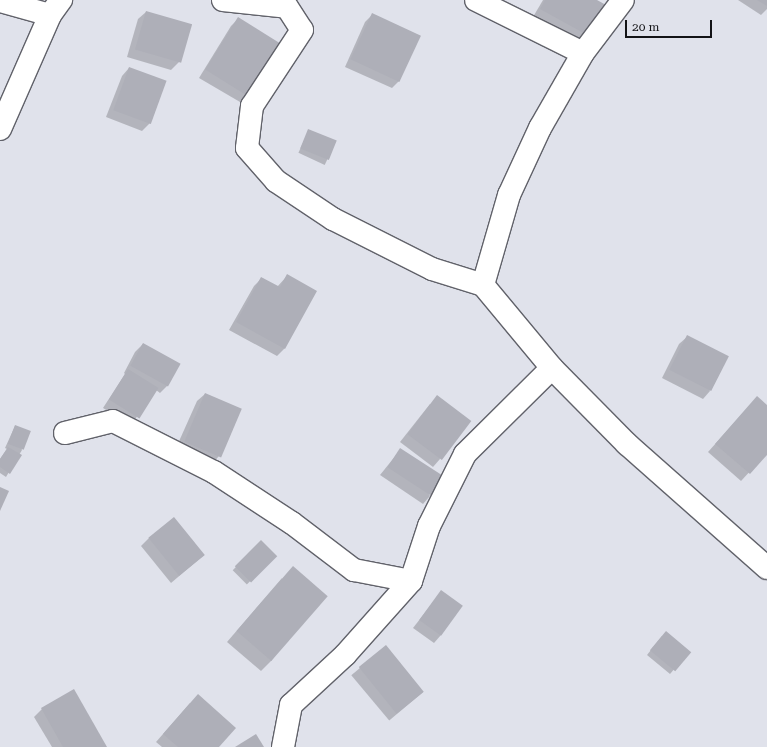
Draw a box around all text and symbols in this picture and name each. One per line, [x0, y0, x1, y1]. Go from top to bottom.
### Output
scale bar [627, 12, 714, 38]
text: 20 m [632, 20, 659, 34]

